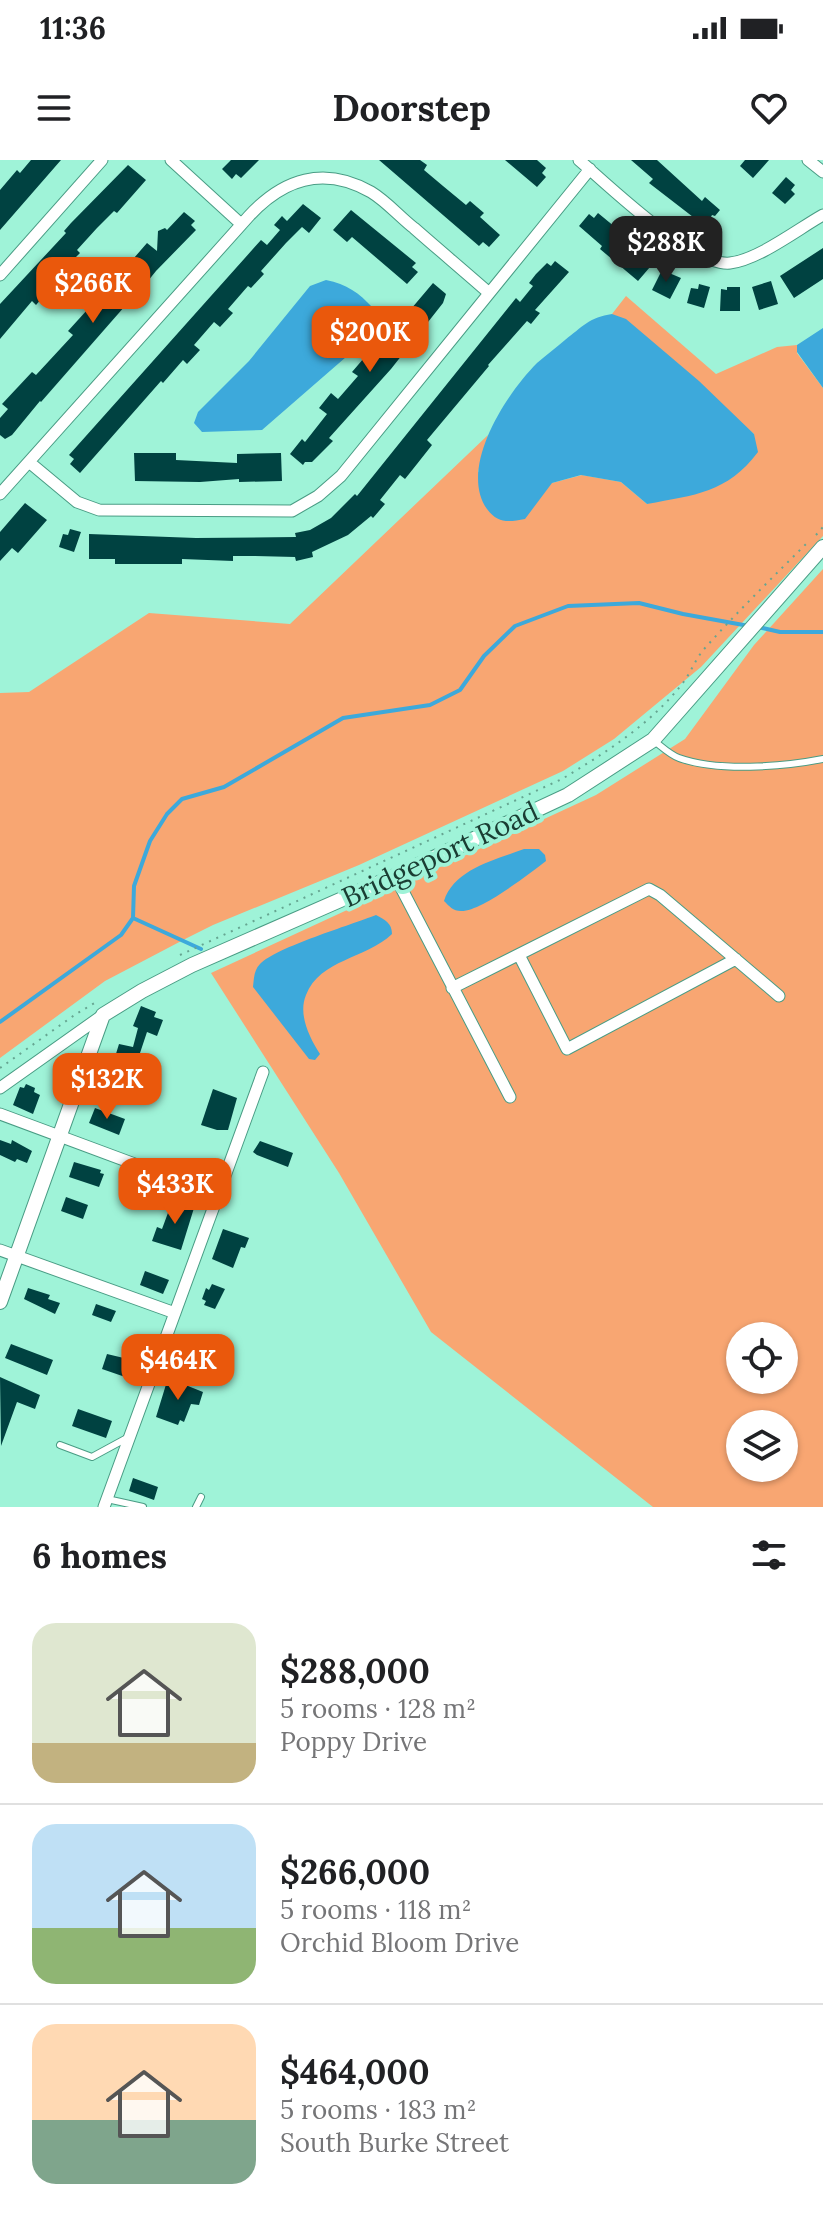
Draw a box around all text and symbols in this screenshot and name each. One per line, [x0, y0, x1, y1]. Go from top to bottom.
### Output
text: 11:36 [40, 9, 106, 47]
text: Doorstep [332, 85, 491, 131]
icon: menu [32, 86, 76, 130]
icon: heart [747, 86, 791, 130]
pin: $288K [610, 216, 722, 284]
text: $288K [627, 225, 705, 258]
pin: $266K [37, 257, 149, 325]
text: $266K [54, 266, 132, 299]
pin: $200K [314, 306, 426, 374]
text: $200K [330, 315, 410, 348]
street label: Bridgeport Road [336, 793, 544, 915]
pin: $132K [51, 1053, 163, 1121]
text: $132K [71, 1062, 143, 1095]
pin: $433K [119, 1158, 231, 1226]
text: $433K [136, 1167, 214, 1200]
map controls [726, 1322, 798, 1482]
button: locate [726, 1322, 798, 1394]
pin: $464K [122, 1334, 234, 1402]
text: $464K [139, 1343, 217, 1376]
button: layers [726, 1410, 798, 1482]
icon: filters [747, 1533, 791, 1577]
text: 6 homes [32, 1534, 167, 1577]
text: $288,000 [280, 1649, 430, 1692]
icon: home [96, 1655, 192, 1751]
text: 5 rooms · 128 m² [280, 1692, 476, 1725]
text: Poppy Drive [280, 1725, 427, 1758]
text: $266,000 [280, 1850, 430, 1893]
icon: home [96, 1856, 192, 1952]
text: 5 rooms · 118 m² [280, 1893, 472, 1926]
text: Orchid Bloom Drive [280, 1926, 519, 1959]
text: $464,000 [280, 2050, 430, 2093]
icon: home [96, 2056, 192, 2152]
text: 5 rooms · 183 m² [280, 2093, 477, 2126]
text: South Burke Street [280, 2126, 509, 2159]

